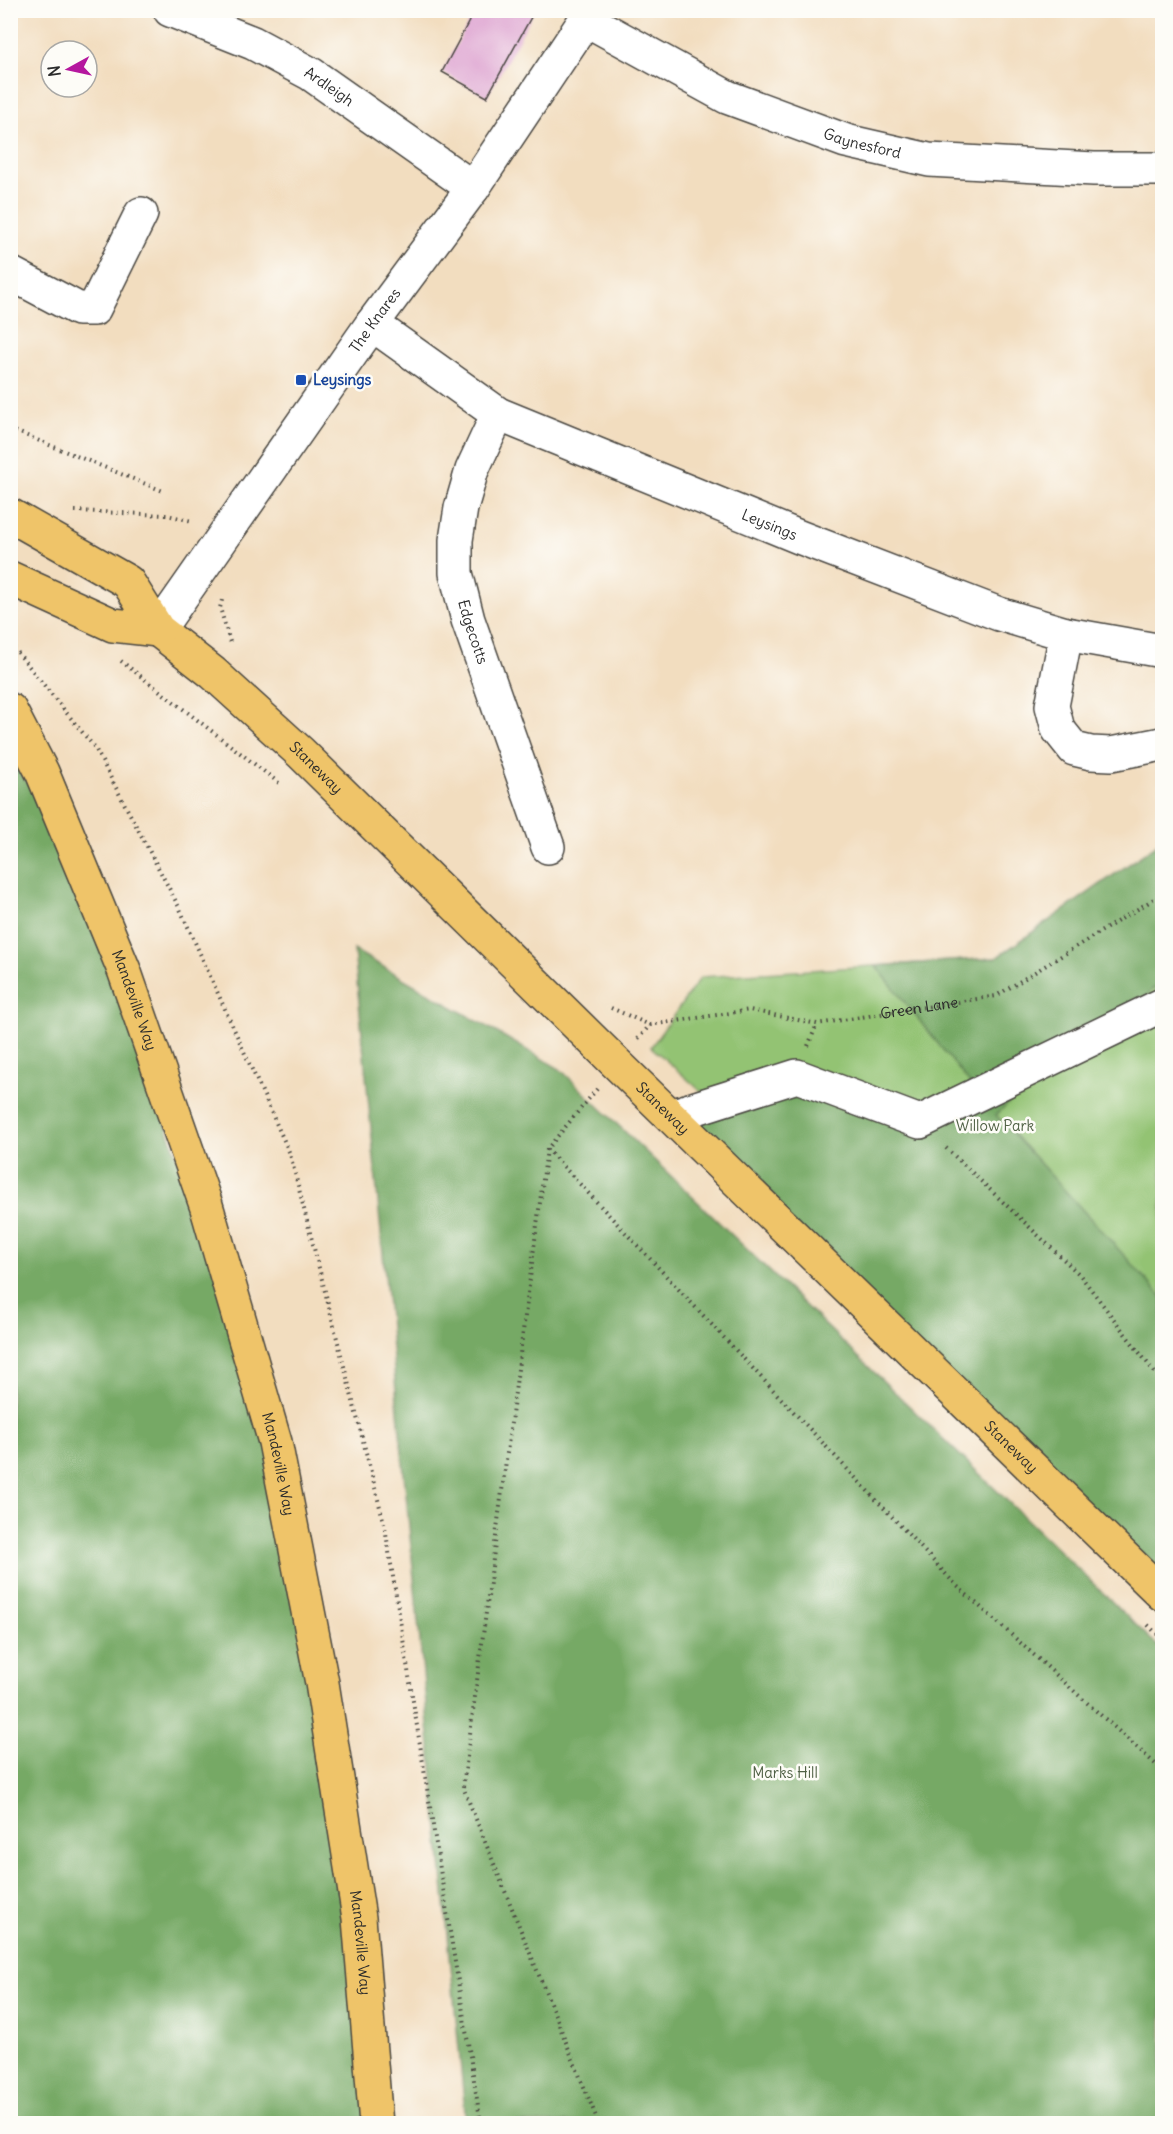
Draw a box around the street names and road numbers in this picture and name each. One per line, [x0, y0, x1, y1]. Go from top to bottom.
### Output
street label: Ardleigh [301, 62, 358, 110]
street label: Gaynesford [821, 124, 903, 162]
street label: The Knares [345, 284, 405, 356]
street label: Leysings [739, 505, 800, 544]
street label: Edgecotts [454, 598, 493, 667]
street label: Staneway [286, 737, 347, 798]
street label: Mandeville Way [108, 947, 161, 1053]
street label: Green Lane [879, 992, 959, 1023]
street label: Staneway [632, 1078, 694, 1138]
street label: Mandeville Way [258, 1410, 299, 1517]
street label: Staneway [981, 1417, 1042, 1477]
street label: Mandeville Way [346, 1889, 375, 1996]

